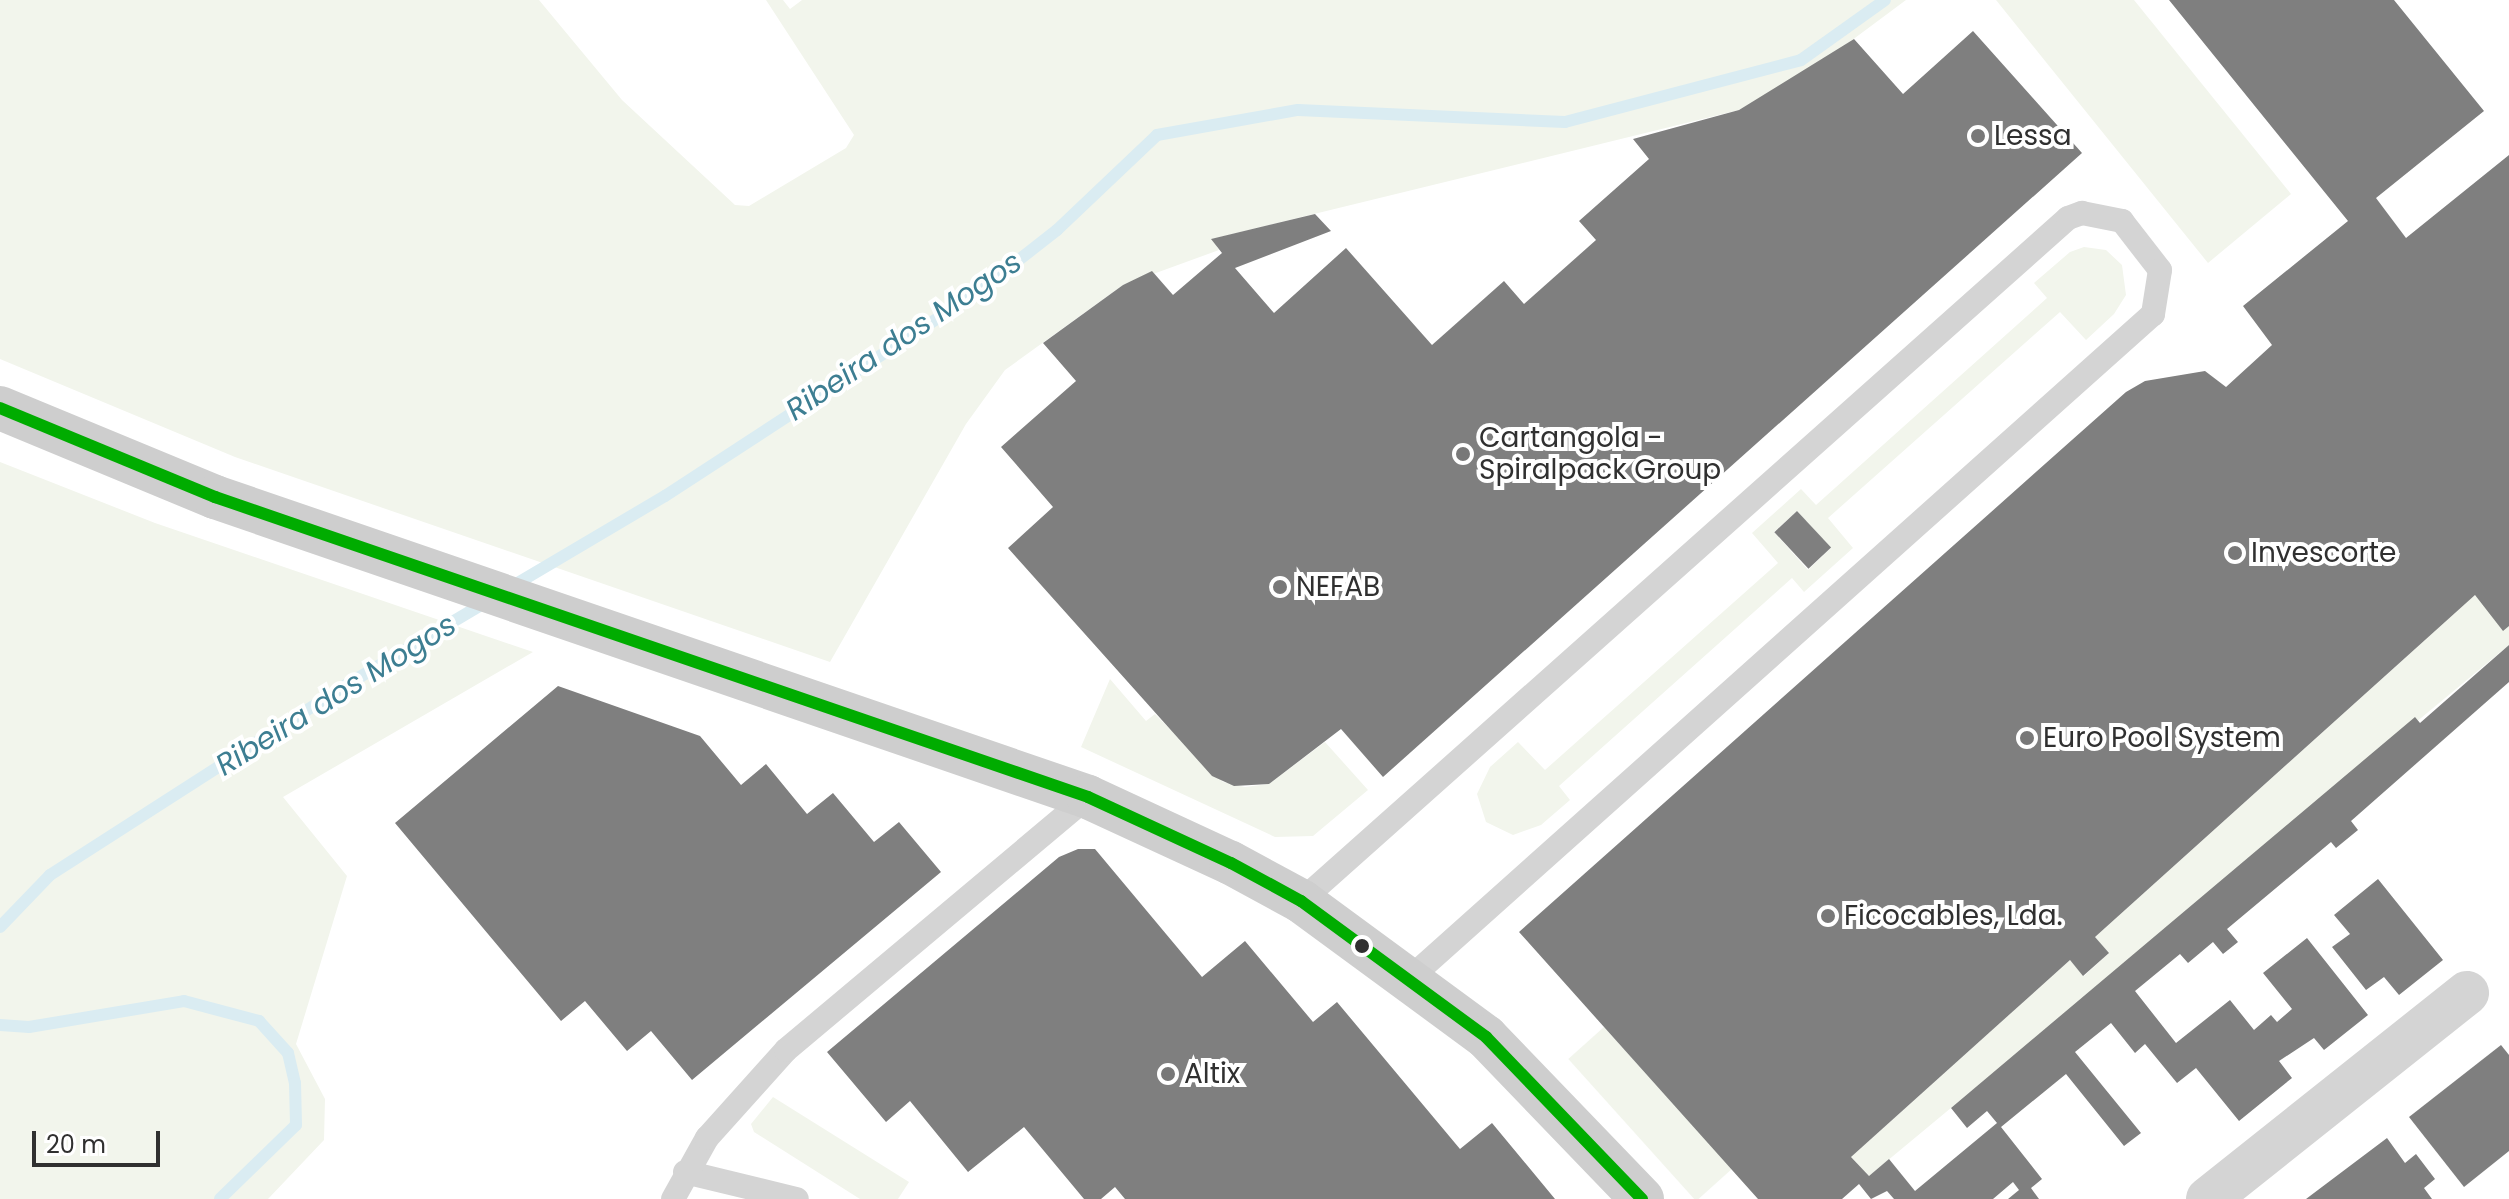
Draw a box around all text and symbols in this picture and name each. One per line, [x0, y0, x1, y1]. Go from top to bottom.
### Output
place label: Lessa [1994, 119, 2072, 153]
marker: Lessa [1969, 127, 1987, 145]
water label: Ribeira dos Mogos [779, 244, 1029, 428]
place label: Cartangola - Spiralpack Group [1479, 421, 1721, 487]
marker: Cartangola - Spiralpack Group [1454, 445, 1472, 463]
place label: Invescorte [2251, 536, 2396, 570]
marker: Invescorte [2226, 544, 2244, 562]
place label: NEFAB [1296, 570, 1380, 604]
marker: NEFAB [1271, 578, 1289, 596]
water label: Ribeira dos Mogos [209, 606, 463, 784]
place label: Euro Pool System [2043, 721, 2281, 755]
marker: Euro Pool System [2018, 729, 2036, 747]
place label: Ficocables, Lda. [1844, 899, 2062, 933]
marker: Ficocables, Lda. [1819, 907, 1837, 925]
unlabelled marker [1354, 938, 1370, 954]
place label: Altix [1184, 1057, 1240, 1091]
marker: Altix [1159, 1065, 1177, 1083]
scale bar [36, 1115, 164, 1165]
text: 20 m [46, 1128, 106, 1161]

